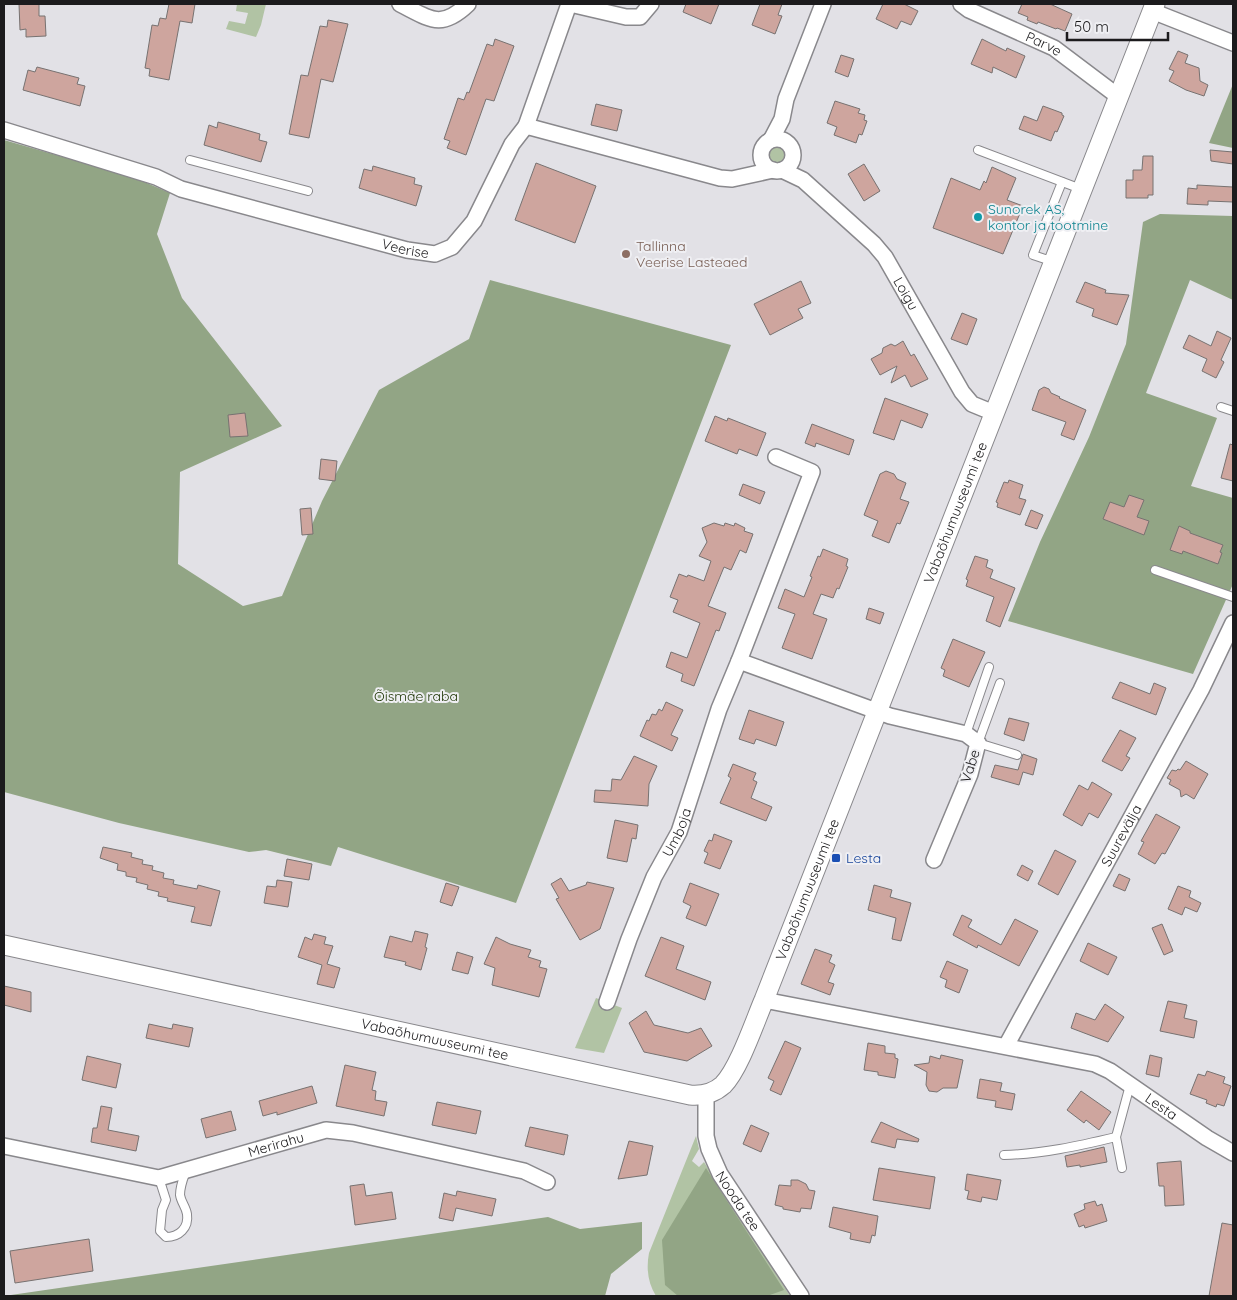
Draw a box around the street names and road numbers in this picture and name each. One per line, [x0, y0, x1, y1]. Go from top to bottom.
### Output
street label: Parve [1023, 27, 1066, 60]
street label: Veerise [380, 235, 430, 262]
street label: Loigu [889, 274, 922, 313]
street label: Vabaõhumuuseumi tee [919, 439, 991, 586]
street label: Vabe [956, 747, 984, 785]
street label: Suurevälja [1097, 801, 1146, 870]
street label: Umboja [658, 806, 695, 860]
street label: Vabaõhumuuseumi tee [772, 816, 843, 963]
street label: Vabaõhumuuseumi tee [359, 1014, 510, 1064]
street label: Lesta [1142, 1089, 1181, 1124]
street label: Merirahu [246, 1128, 306, 1161]
street label: Nooda tee [711, 1167, 764, 1235]

